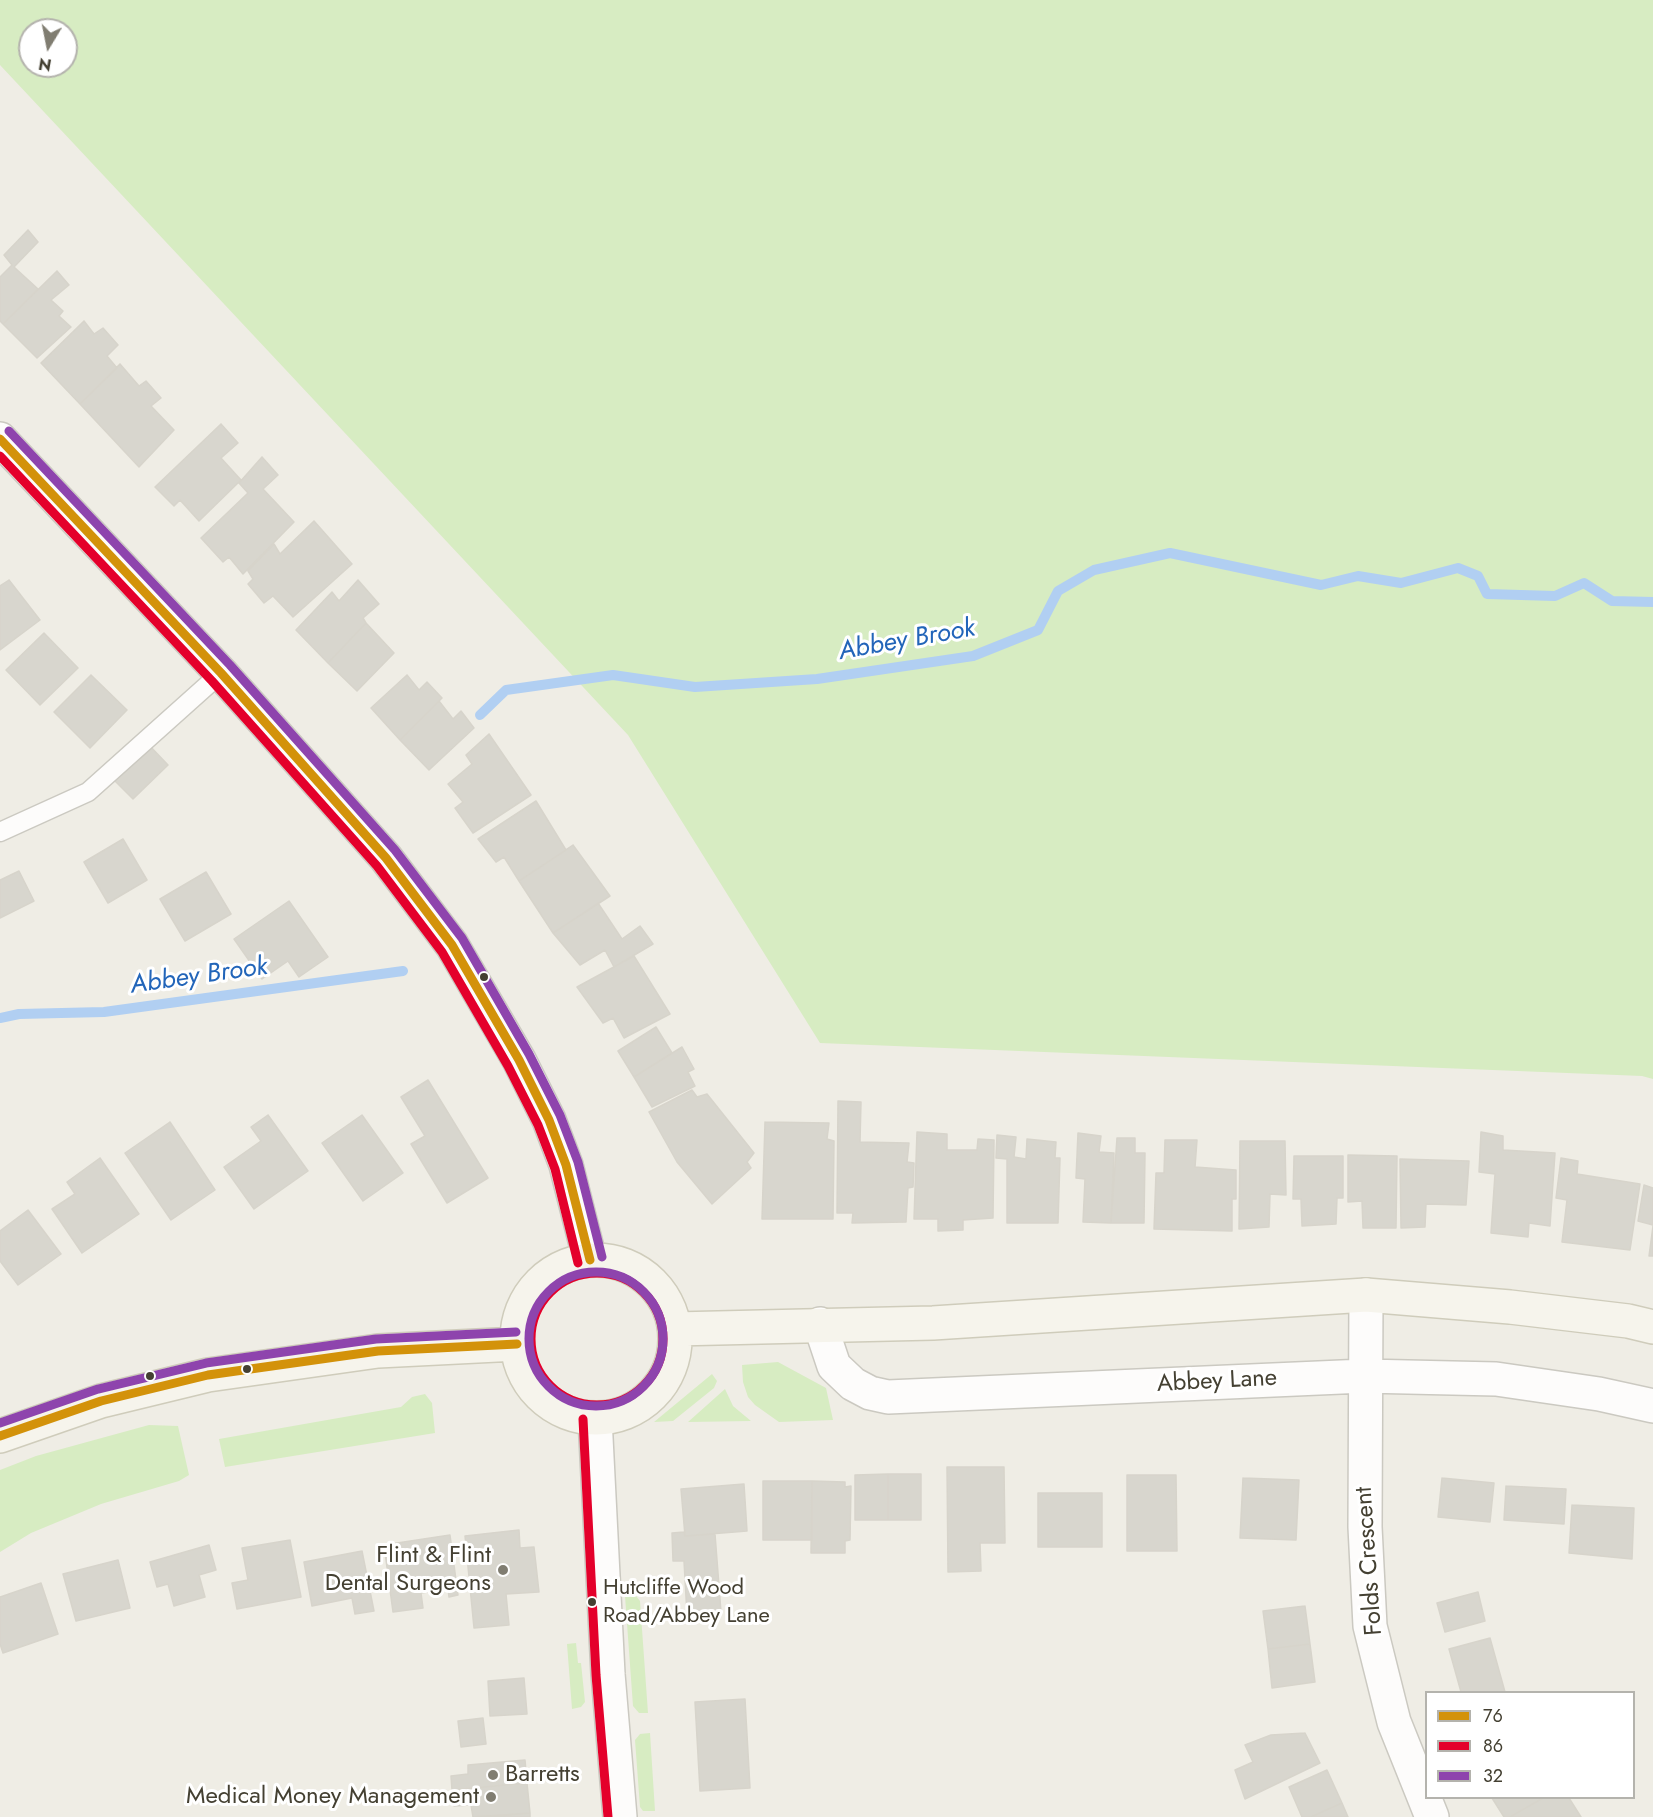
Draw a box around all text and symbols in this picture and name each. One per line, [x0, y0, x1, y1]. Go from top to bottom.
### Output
north arrow [18, 18, 78, 78]
text: N [37, 52, 53, 77]
water label: Abbey Brook [836, 614, 978, 668]
water label: Abbey Brook [129, 952, 269, 1002]
unlabelled marker [478, 971, 490, 983]
unlabelled marker [241, 1363, 253, 1375]
street label: Abbey Lane [1156, 1364, 1278, 1400]
unlabelled marker [144, 1370, 156, 1382]
street label: Folds Crescent [1350, 1486, 1390, 1636]
place label: Flint & Flint Dental Surgeons [325, 1542, 491, 1598]
marker: Flint & Flint Dental Surgeons [496, 1563, 510, 1577]
place label: Hutcliffe Wood Road/Abbey Lane [603, 1576, 770, 1628]
marker: Hutcliffe Wood Road/Abbey Lane [586, 1596, 598, 1608]
legend [1425, 1691, 1635, 1799]
text: 76 [1483, 1703, 1503, 1729]
text: 86 [1483, 1733, 1503, 1759]
place label: Barretts [505, 1761, 580, 1789]
text: 32 [1483, 1763, 1503, 1789]
marker: Barretts [486, 1768, 500, 1782]
place label: Medical Money Management [186, 1783, 479, 1811]
marker: Medical Money Management [484, 1790, 498, 1804]

